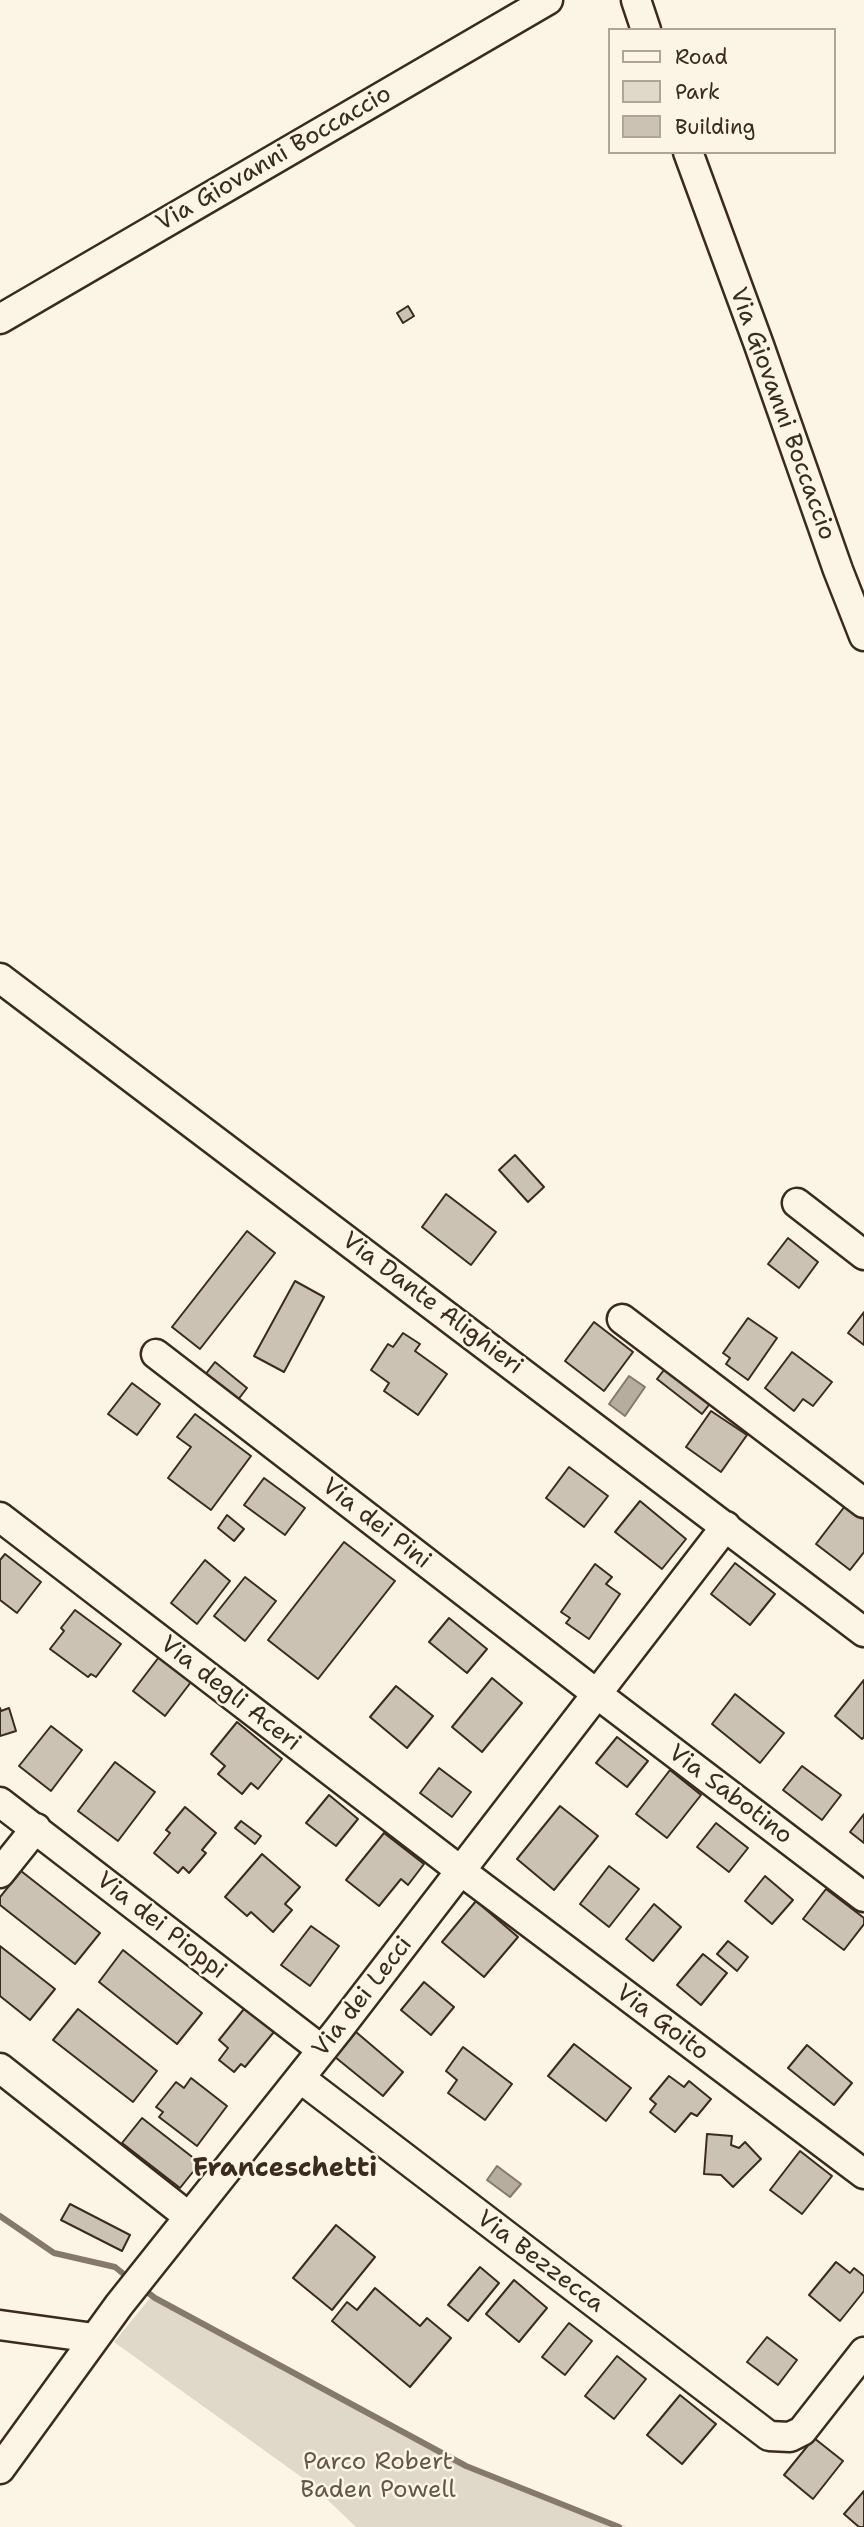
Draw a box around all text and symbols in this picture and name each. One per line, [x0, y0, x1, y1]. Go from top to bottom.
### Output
legend [608, 28, 836, 154]
text: Road [675, 43, 728, 71]
text: Park [675, 78, 720, 106]
street label: Via Giovanni Boccaccio [151, 80, 397, 238]
text: Building [675, 113, 755, 141]
street label: Via Giovanni Boccaccio [723, 284, 841, 544]
street label: Via Dante Alighieri [336, 1227, 528, 1381]
street label: Via dei Pini [316, 1472, 436, 1576]
street label: Via degli Aceri [154, 1630, 306, 1758]
street label: Via Sabotino [662, 1739, 798, 1851]
street label: Via dei Pioppi [90, 1866, 232, 1986]
street label: Via dei Lecci [307, 1931, 419, 2063]
street label: Via Goito [610, 1979, 714, 2067]
district label: Franceschetti [193, 2153, 377, 2185]
street label: Via Bezzecca [471, 2205, 609, 2319]
park label: Parco Robert Baden Powell [300, 2449, 456, 2505]

